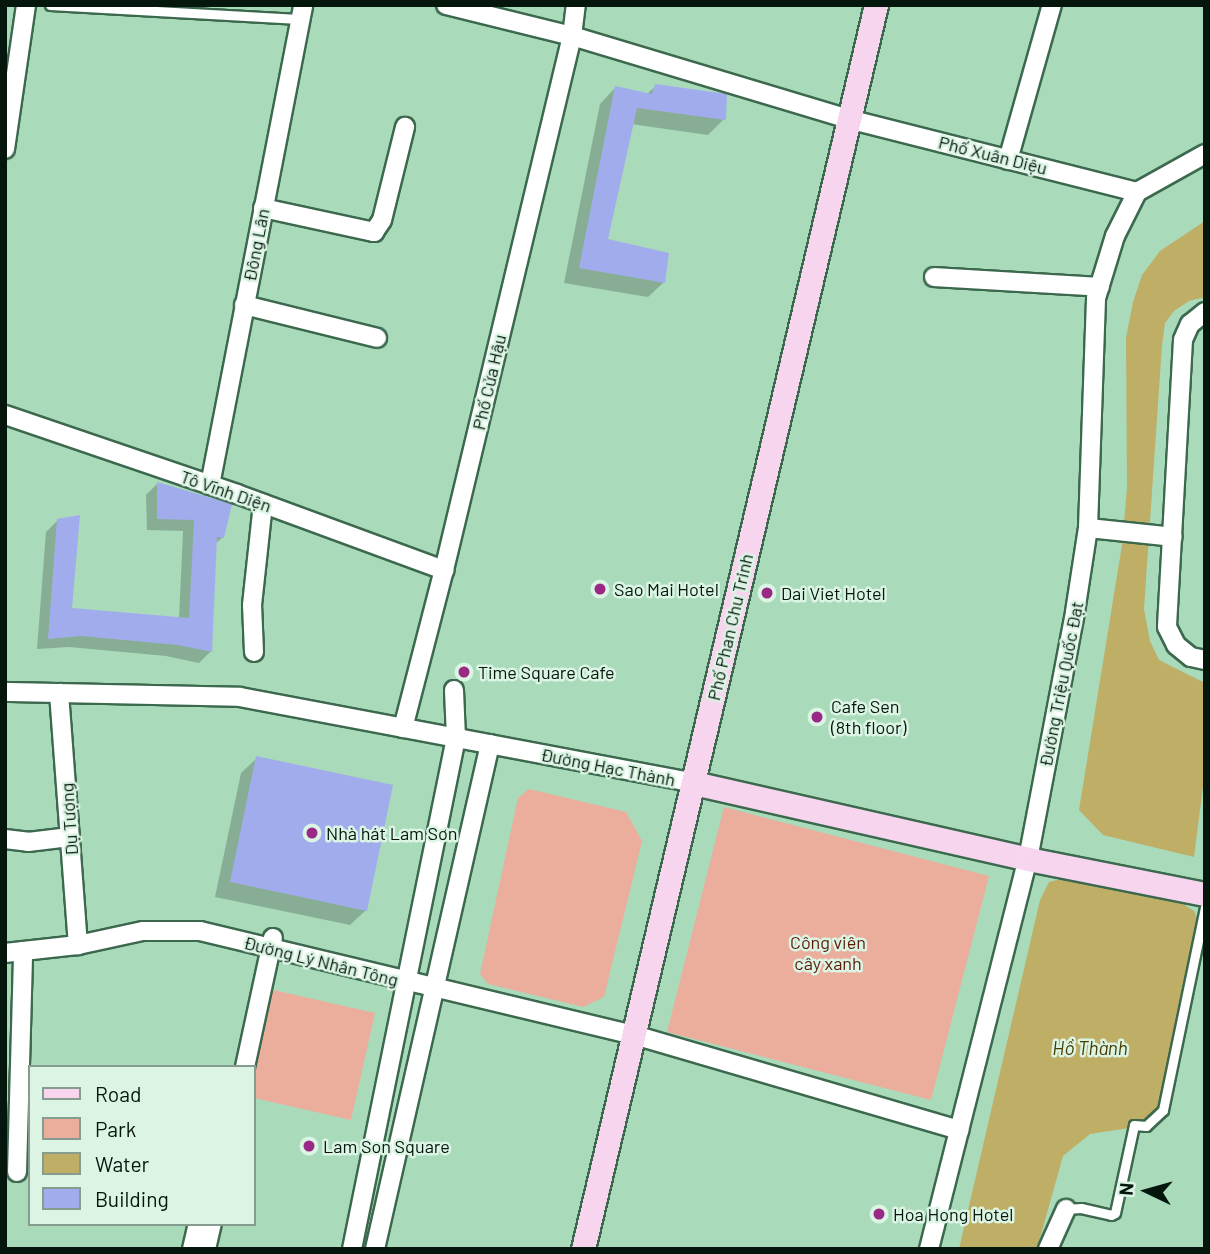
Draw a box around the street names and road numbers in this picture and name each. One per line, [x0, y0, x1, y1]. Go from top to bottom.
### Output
street label: Phố Xuân Diệu [936, 131, 1050, 179]
street label: Đông Lân [238, 207, 274, 283]
street label: Phố Cửa Hậu [468, 332, 510, 432]
street label: Tô Vĩnh Diện [178, 465, 274, 517]
street label: Phố Phan Chu Trinh [703, 551, 757, 703]
street label: Đường Triệu Quốc Đạt [1034, 599, 1088, 769]
street label: Đường Hạc Thành [539, 743, 677, 791]
street label: Dụ Tượng [56, 782, 82, 856]
street label: Đường Lý Nhân Tông [241, 931, 401, 991]

